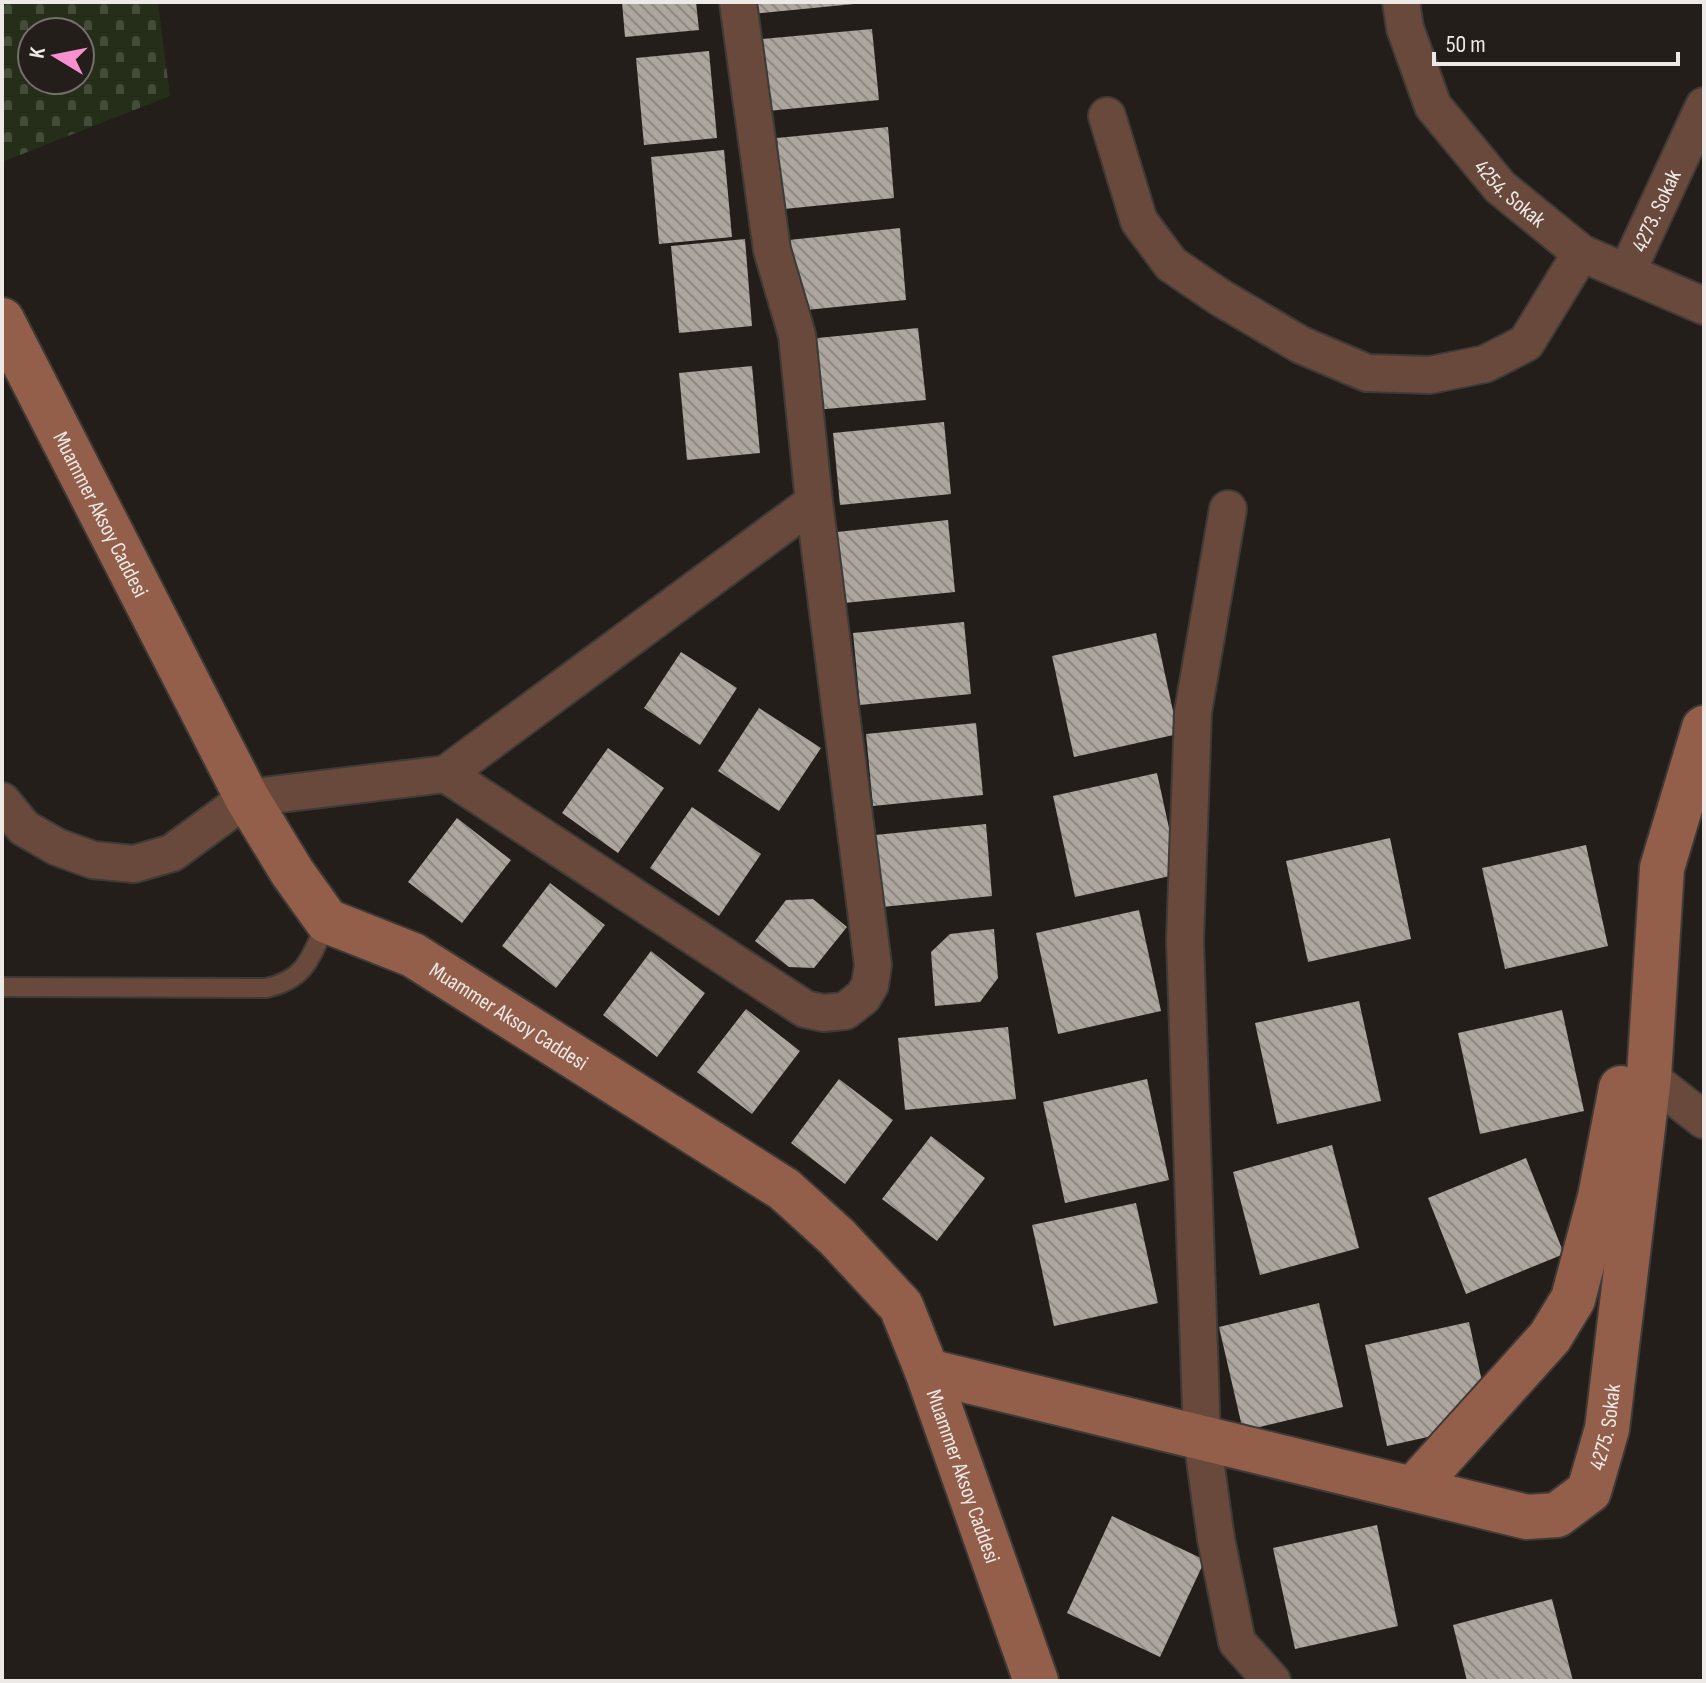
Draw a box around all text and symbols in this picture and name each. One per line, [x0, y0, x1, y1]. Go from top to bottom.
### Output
north arrow [16, 16, 96, 96]
scale bar [1434, 16, 1678, 66]
text: 50 m [1446, 30, 1486, 59]
text: K [24, 45, 52, 60]
street label: 4254. Sokak [1468, 154, 1551, 234]
street label: 4273. Sokak [1626, 165, 1688, 257]
street label: Muammer Aksoy Caddesi [46, 427, 154, 602]
street label: Muammer Aksoy Caddesi [424, 957, 593, 1077]
street label: 4275. Sokak [1584, 1382, 1627, 1473]
street label: Muammer Aksoy Caddesi [920, 1386, 1005, 1567]

